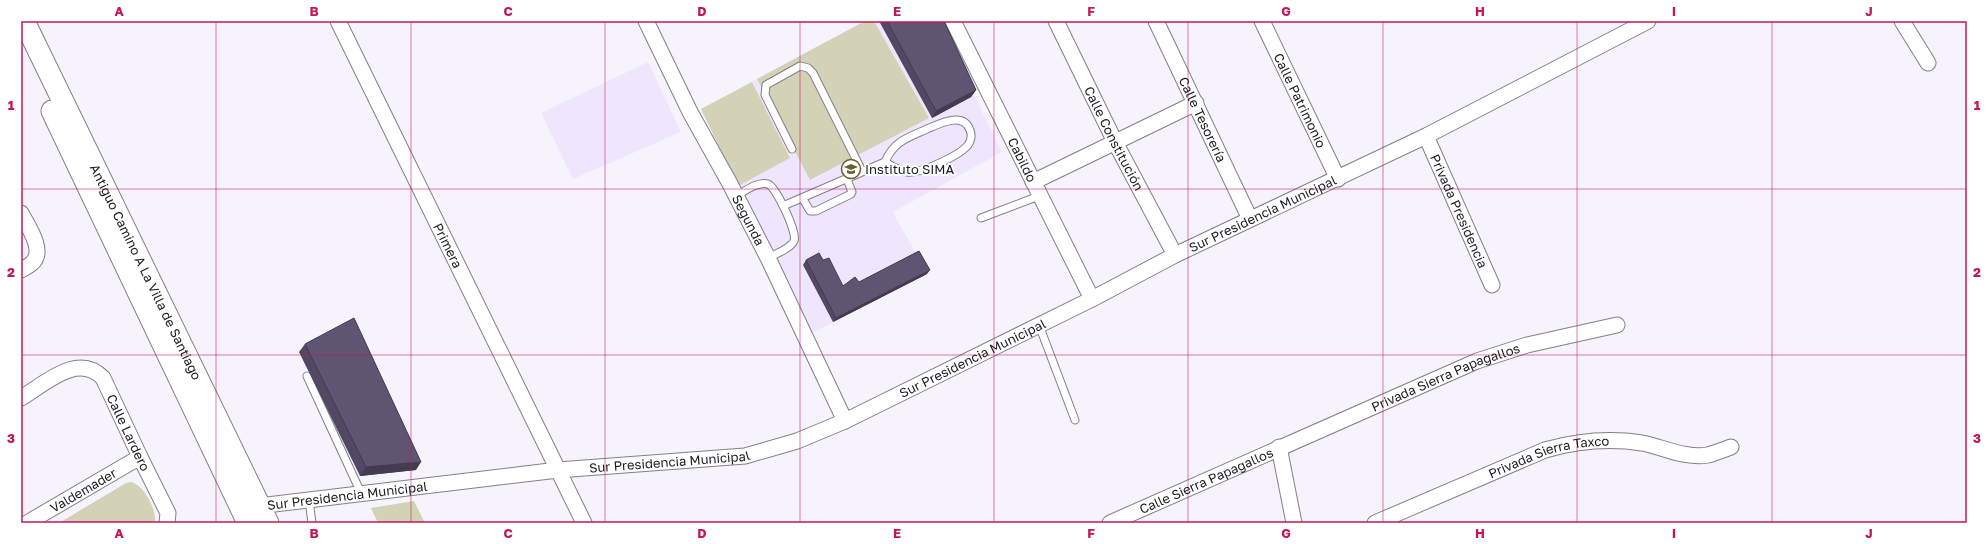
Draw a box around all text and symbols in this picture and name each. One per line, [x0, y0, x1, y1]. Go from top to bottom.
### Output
text: A [114, 3, 124, 19]
text: B [309, 3, 319, 19]
text: C [503, 3, 513, 19]
text: D [697, 3, 707, 19]
text: E [893, 3, 901, 19]
text: F [1087, 3, 1095, 19]
text: G [1281, 3, 1291, 19]
text: H [1475, 3, 1485, 19]
text: I [1672, 3, 1676, 19]
text: J [1865, 3, 1873, 19]
street label: Calle Patrimonio [1271, 50, 1330, 150]
street label: Calle Tesorería [1176, 74, 1230, 165]
street label: Calle Constitución [1081, 84, 1147, 193]
text: 1 [8, 97, 15, 113]
text: 1 [1974, 97, 1981, 113]
street label: Cabildo [1005, 135, 1040, 185]
street label: Privada Presidencia [1427, 152, 1491, 270]
school or university icon: Instituto SIMA [840, 158, 862, 180]
street label: Antiguo Camino A La Villa de Santiago [87, 161, 205, 383]
place label: Instituto SIMA [865, 161, 955, 177]
street label: Sur Presidencia Municipal [1186, 172, 1339, 255]
street label: Segunda [729, 192, 768, 248]
street label: Primera [430, 220, 466, 271]
text: 2 [7, 264, 15, 280]
text: 2 [1973, 264, 1981, 280]
street label: Sur Presidencia Municipal [897, 315, 1048, 401]
street label: Privada Sierra Papagallos [1369, 340, 1522, 415]
street label: Calle Lardero [104, 391, 154, 474]
text: 3 [7, 430, 15, 446]
text: 3 [1973, 430, 1981, 446]
street label: Privada Sierra Taxco [1486, 433, 1609, 481]
street label: Calle Sierra Papagallos [1137, 444, 1276, 517]
street label: Sur Presidencia Municipal [588, 447, 752, 476]
street label: Valdemader [47, 465, 119, 516]
street label: Sur Presidencia Municipal [266, 478, 428, 513]
text: A [114, 525, 124, 541]
text: B [309, 525, 319, 541]
text: C [503, 525, 513, 541]
text: D [697, 525, 707, 541]
text: E [893, 525, 901, 541]
text: F [1087, 525, 1095, 541]
text: G [1281, 525, 1291, 541]
text: H [1475, 525, 1485, 541]
text: I [1672, 525, 1676, 541]
text: J [1865, 525, 1873, 541]

